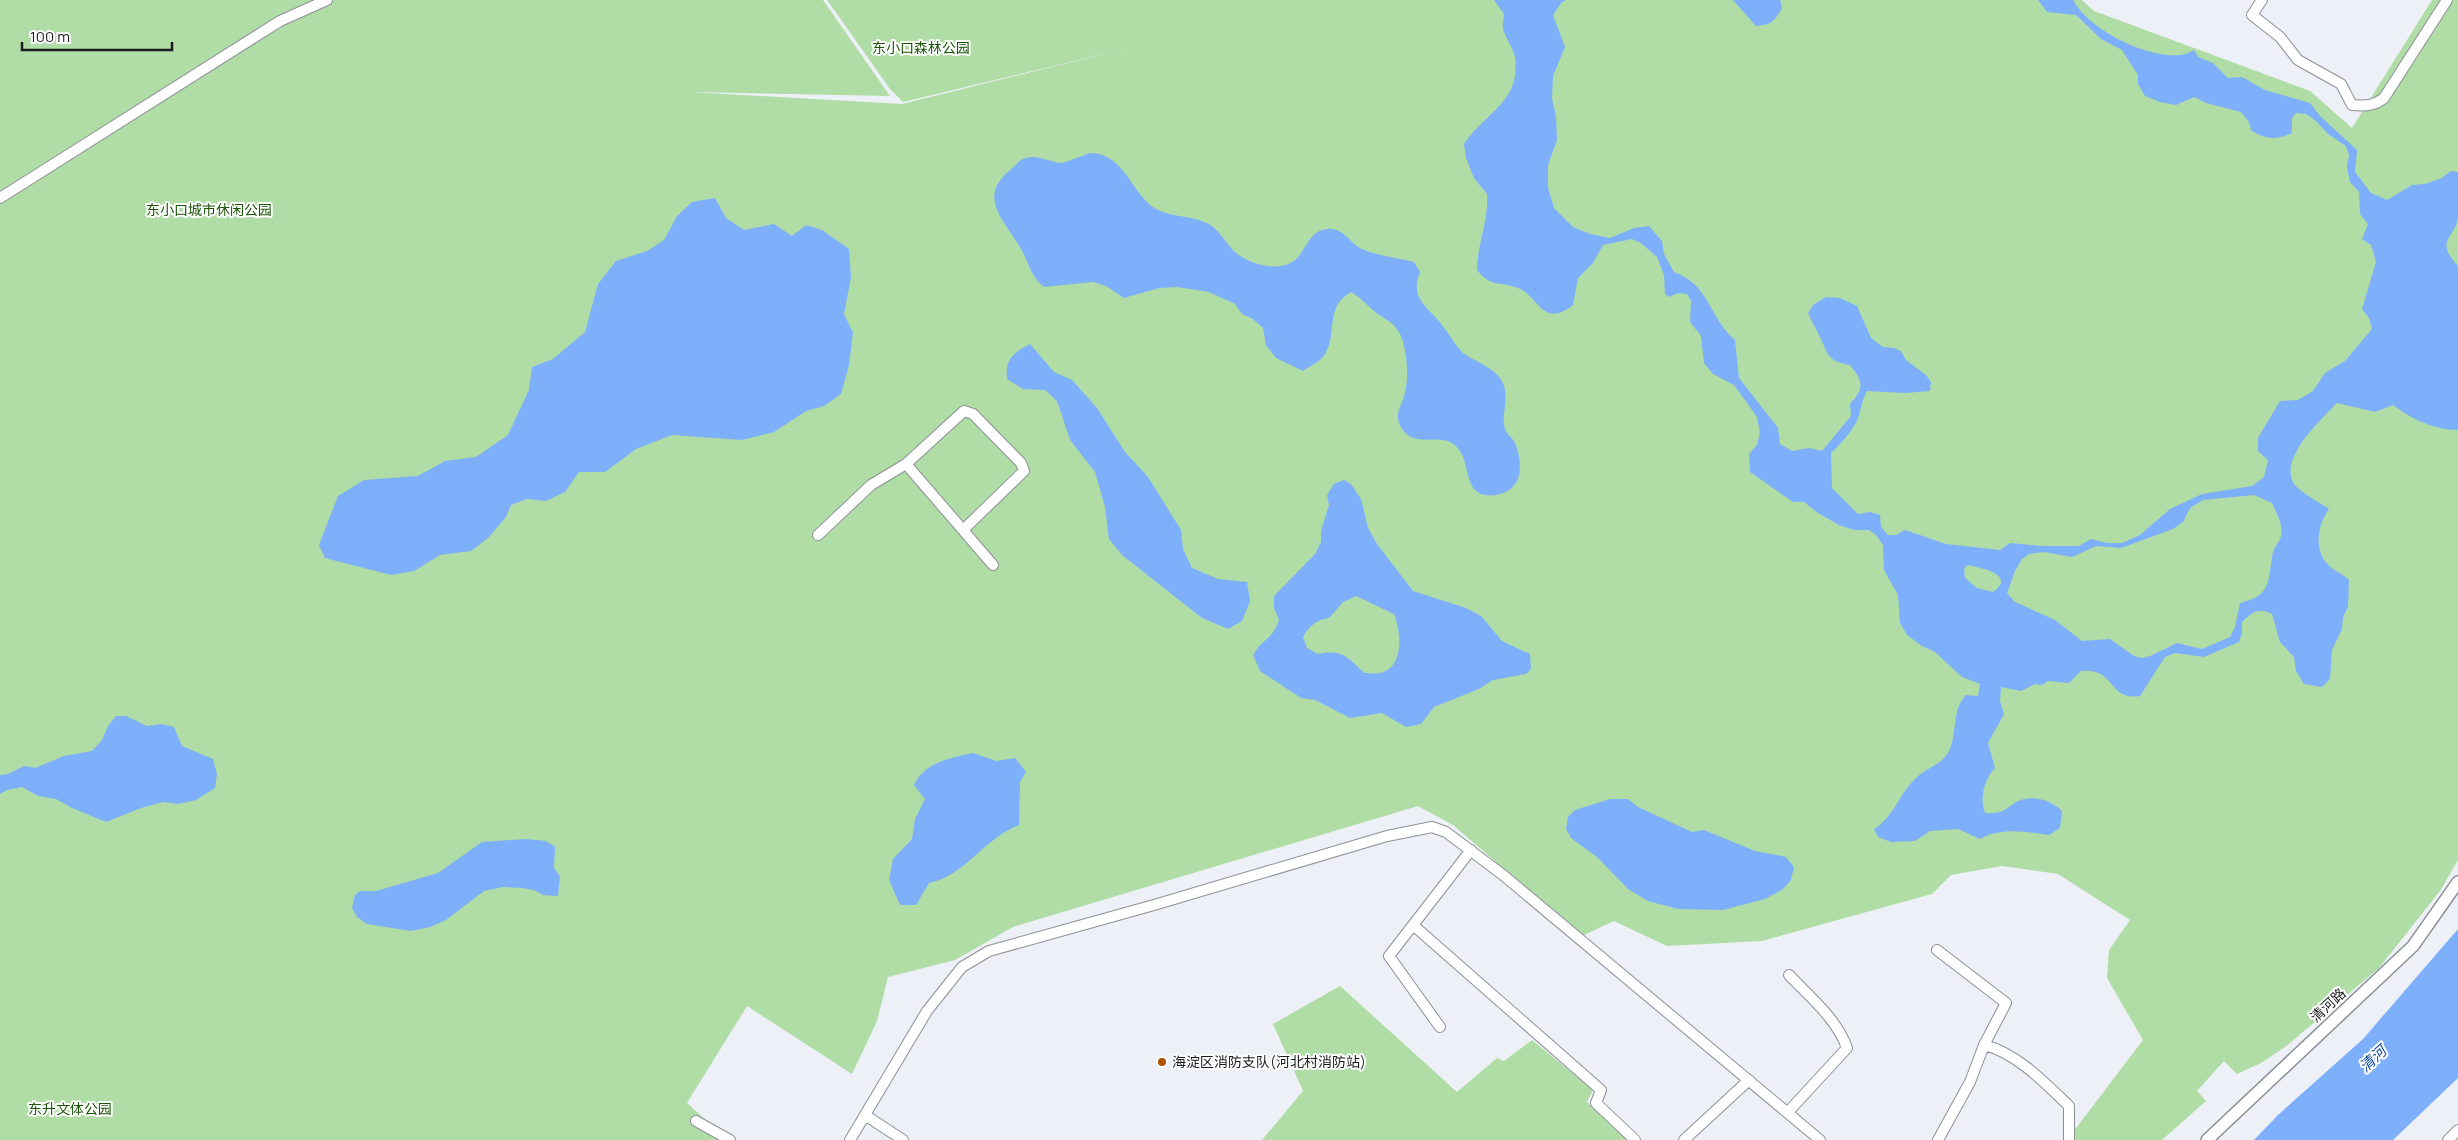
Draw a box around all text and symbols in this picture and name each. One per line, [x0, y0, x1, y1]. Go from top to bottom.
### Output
scale bar [22, 20, 172, 52]
text: 100 m [30, 26, 70, 47]
park label: 东小口森林公园 [872, 38, 970, 57]
park label: 东小口城市休闲公园 [146, 200, 272, 219]
street label: 清河路 [2306, 983, 2349, 1026]
water label: 清河 [2355, 1039, 2393, 1077]
place label: 海淀区消防支队(河北村消防站) [1172, 1052, 1366, 1071]
marker: 海淀区消防支队(河北村消防站) [1156, 1056, 1168, 1068]
park label: 东升文体公园 [28, 1099, 112, 1118]

